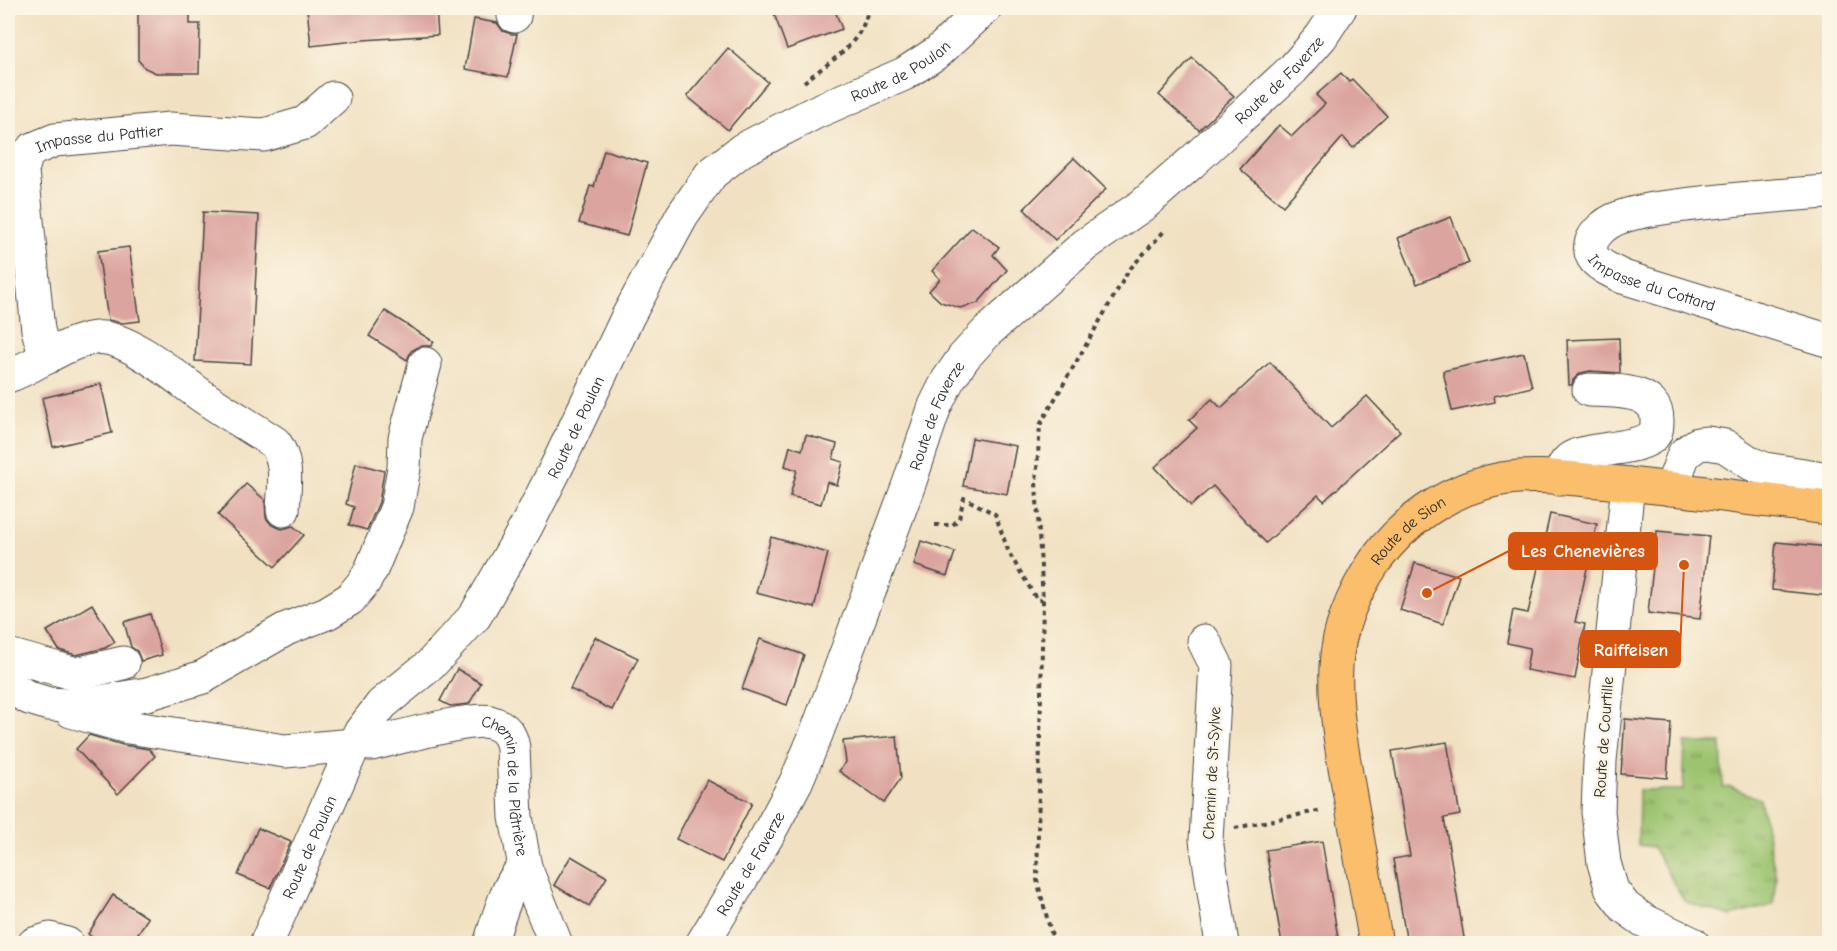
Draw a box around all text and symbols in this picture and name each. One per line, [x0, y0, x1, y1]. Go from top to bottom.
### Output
street label: Route de Faverze [1232, 33, 1328, 128]
street label: Route de Poulan [848, 37, 955, 106]
street label: Impasse du Pattier [33, 122, 164, 157]
street label: Impasse du Cottard [1584, 251, 1717, 315]
street label: Route de Faverze [906, 358, 968, 473]
street label: Route de Poulan [544, 373, 608, 482]
street label: Route de Sion [1367, 493, 1449, 569]
callout: Les Chenevières [1509, 533, 1657, 569]
text: Les Chenevières [1521, 541, 1645, 562]
callout: Raiffeisen [1581, 631, 1680, 667]
text: Raiffeisen [1594, 640, 1668, 661]
street label: Route de Courtille [1591, 676, 1617, 798]
street label: Chemin de St-Sylve [1200, 706, 1224, 840]
street label: Chemin de la Plâtrière [481, 713, 531, 858]
street label: Route de Poulan [279, 793, 341, 902]
street label: Route de Faverze [713, 809, 788, 919]

